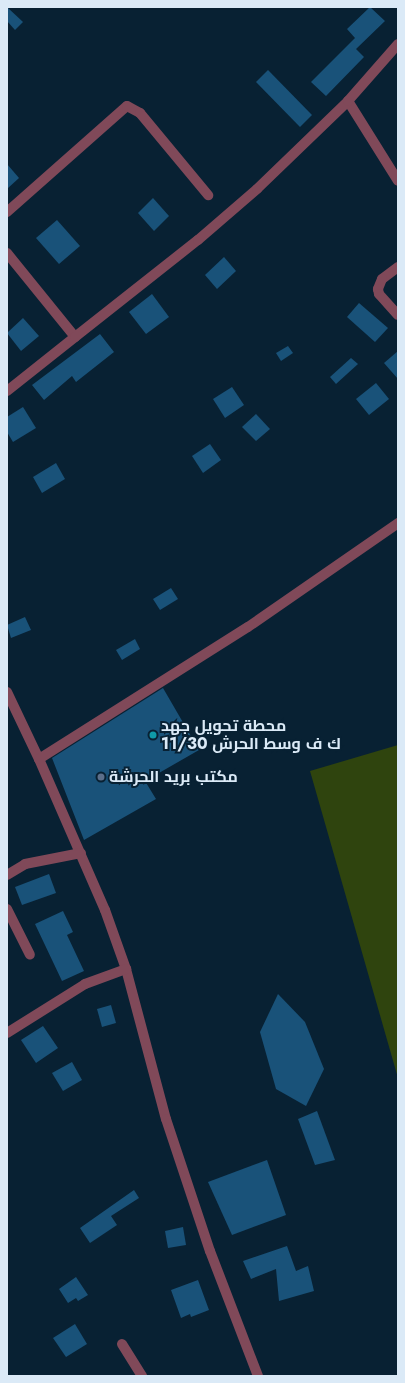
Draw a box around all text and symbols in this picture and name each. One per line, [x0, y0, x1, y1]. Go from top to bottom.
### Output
place label: محطة تحويل جهد 11/30 ك ف وسط الحرش [161, 716, 341, 754]
marker: محطة تحويل جهد 11/30 ك ف وسط الحرش [148, 730, 158, 740]
place label: مكتب بريد الحرشة [109, 767, 238, 787]
marker: مكتب بريد الحرشة [96, 772, 106, 782]

